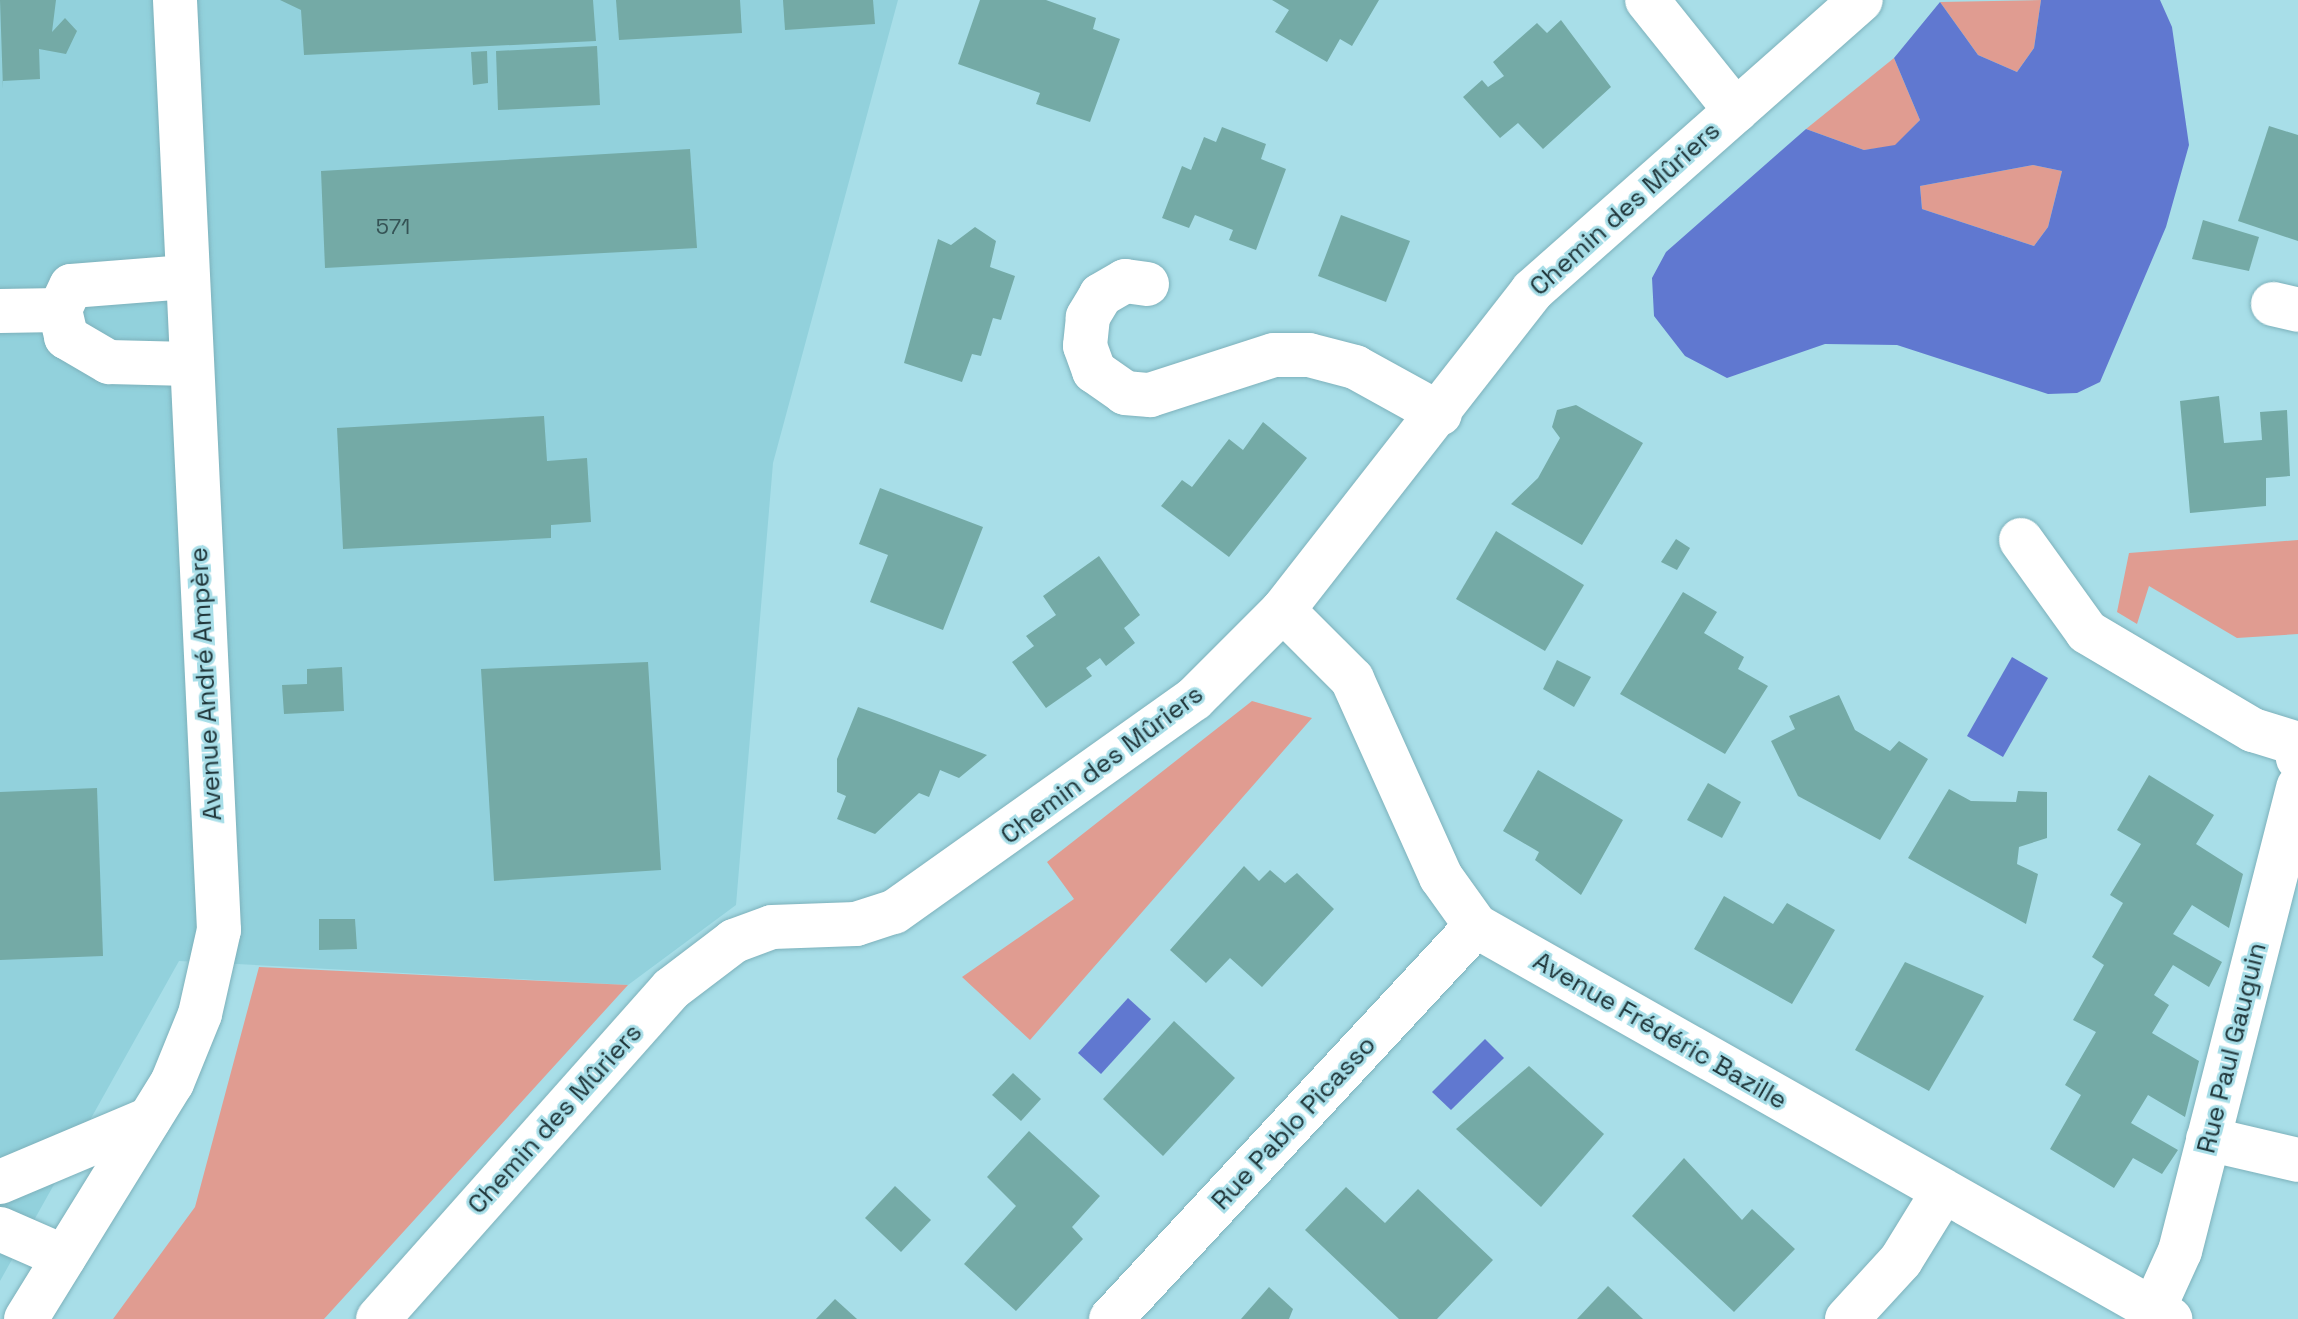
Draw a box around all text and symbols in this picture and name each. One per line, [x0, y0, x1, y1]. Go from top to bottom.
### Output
street label: Chemin des Mûriers [1523, 115, 1727, 303]
house number: 571 [376, 214, 410, 240]
street label: Avenue André Ampère [183, 546, 229, 822]
street label: Chemin des Mûriers [995, 679, 1209, 851]
street label: Rue Paul Gauguin [2191, 939, 2273, 1157]
street label: Avenue Frédéric Bazille [1527, 945, 1793, 1117]
street label: Chemin des Mûriers [461, 1017, 649, 1221]
street label: Rue Pablo Picasso [1205, 1030, 1383, 1216]

